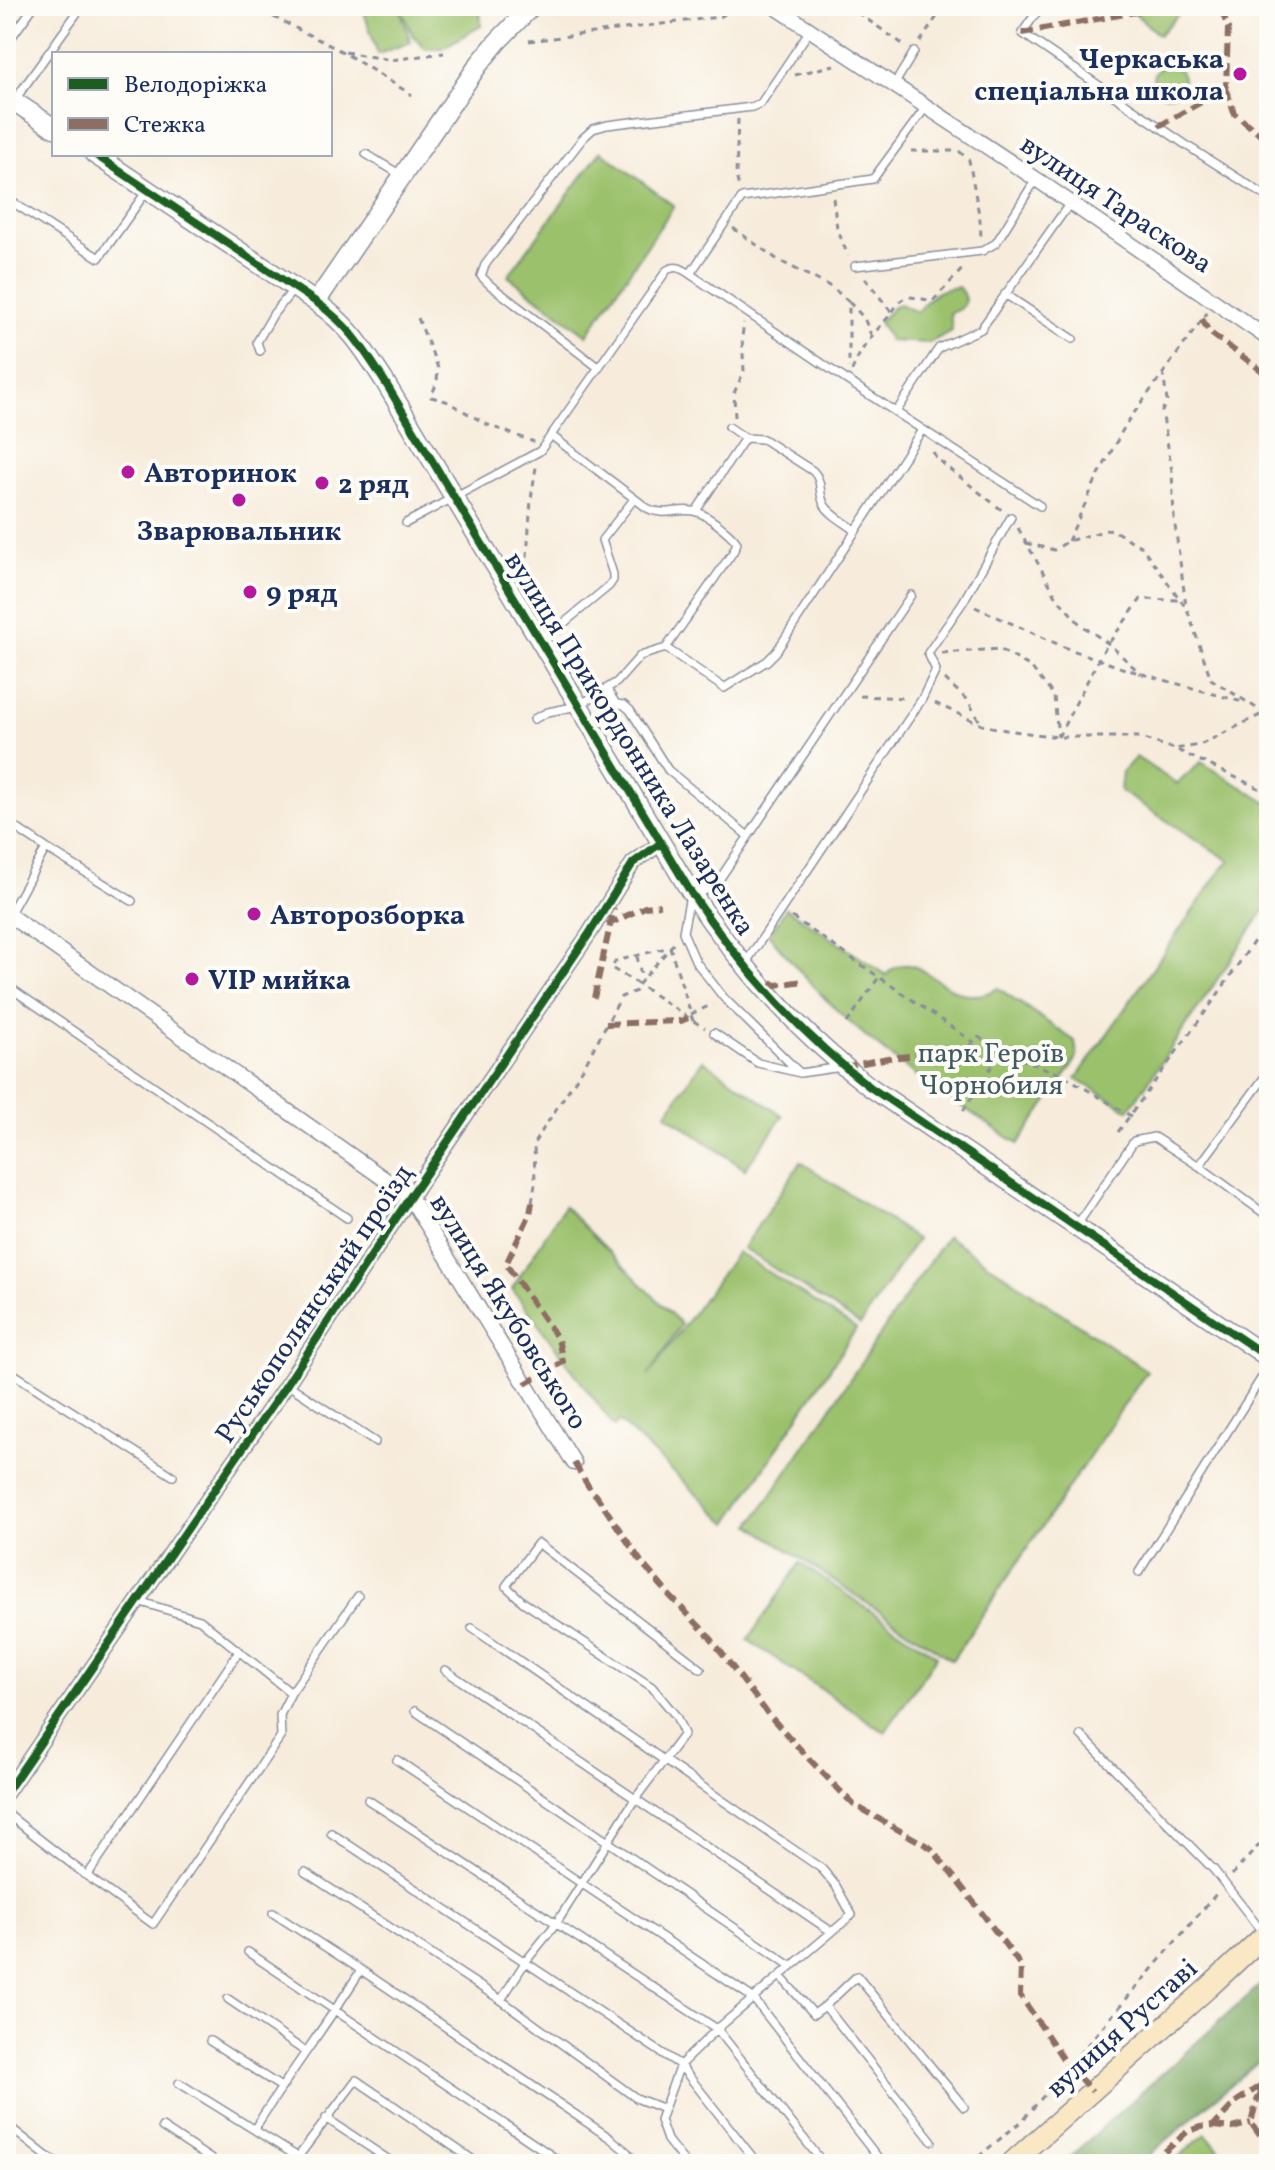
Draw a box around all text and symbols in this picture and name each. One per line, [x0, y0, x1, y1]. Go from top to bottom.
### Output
place label: Черкаська спеціальна школа [974, 41, 1224, 112]
legend [52, 52, 332, 156]
marker: Черкаська спеціальна школа [1231, 65, 1249, 83]
text: Велодоріжка [124, 69, 267, 103]
text: Стежка [124, 109, 206, 143]
street label: вулиця Тараскова [1012, 126, 1219, 284]
place label: Авторинок [144, 455, 297, 494]
marker: Авторинок [119, 463, 137, 481]
place label: 2 ряд [338, 466, 409, 505]
marker: 2 ряд [313, 474, 331, 492]
marker: Зварювальник [230, 491, 248, 509]
place label: Зварювальник [137, 513, 341, 552]
street label: вулиця Прикордонника Лазаренка [494, 545, 764, 944]
place label: 9 ряд [266, 575, 338, 614]
marker: 9 ряд [241, 583, 259, 601]
place label: Авторозборка [270, 897, 465, 936]
marker: Авторозборка [245, 905, 263, 923]
place label: VIP мийка [208, 962, 351, 1001]
marker: VIP мийка [183, 970, 201, 988]
park label: парк Героїв Чорнобиля [918, 1035, 1064, 1106]
street label: Руськополянський проїзд [207, 1157, 423, 1452]
street label: вулиця Якубовського [419, 1187, 596, 1438]
street label: вулиця Руставі [1038, 1950, 1207, 2107]

